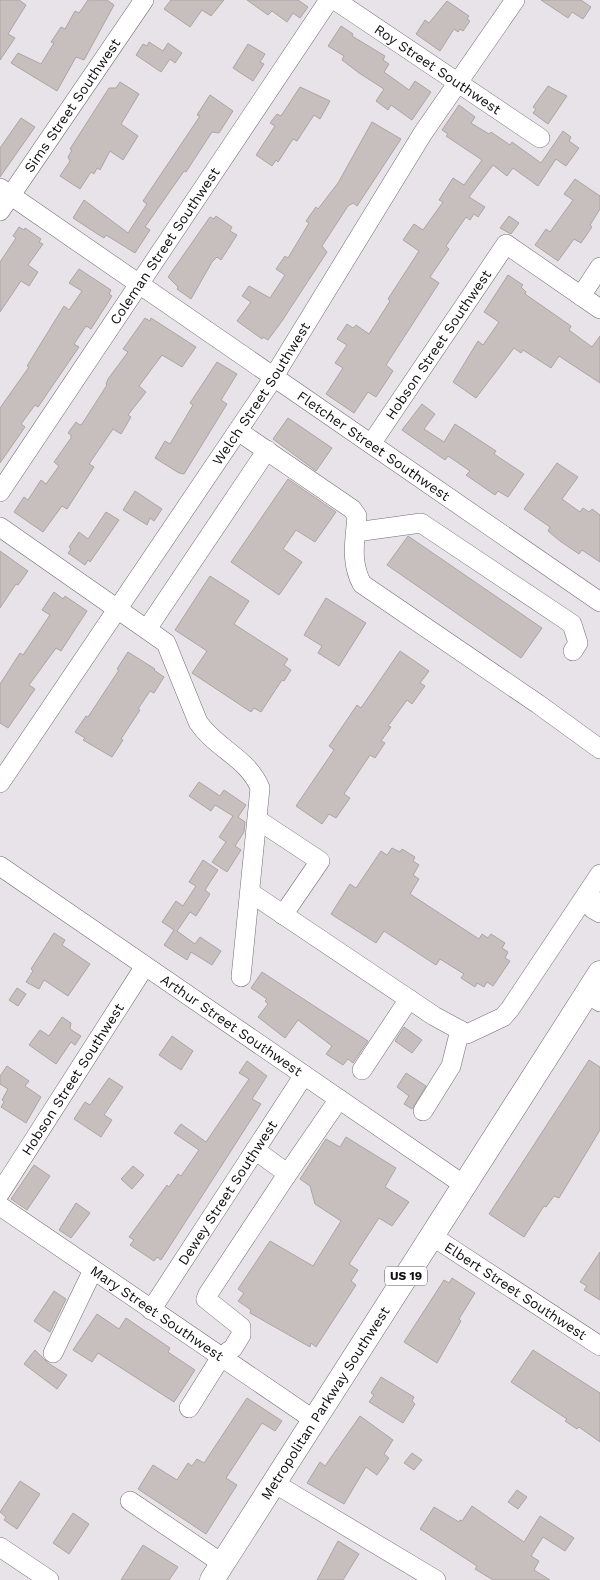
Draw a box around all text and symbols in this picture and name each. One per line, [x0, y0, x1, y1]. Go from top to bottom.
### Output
street label: Roy Street Southwest [372, 21, 504, 118]
street label: Sims Street Southwest [21, 35, 123, 175]
street label: Coleman Street Southwest [106, 164, 223, 327]
street label: Hobson Street Southwest [382, 267, 494, 422]
street label: Welch Street Southwest [209, 319, 313, 468]
street label: Fletcher Street Southwest [294, 388, 453, 504]
street label: Arthur Street Southwest [158, 971, 305, 1079]
street label: Hobson Street Southwest [18, 1000, 127, 1158]
street label: Dewey Street Southwest [175, 1117, 280, 1268]
street label: Elbert Street Southwest [442, 1239, 590, 1343]
street label: Mary Street Southwest [87, 1262, 227, 1364]
road number: US 19 [385, 1266, 427, 1285]
street label: Metropolitan Parkway Southwest [257, 1303, 393, 1503]

